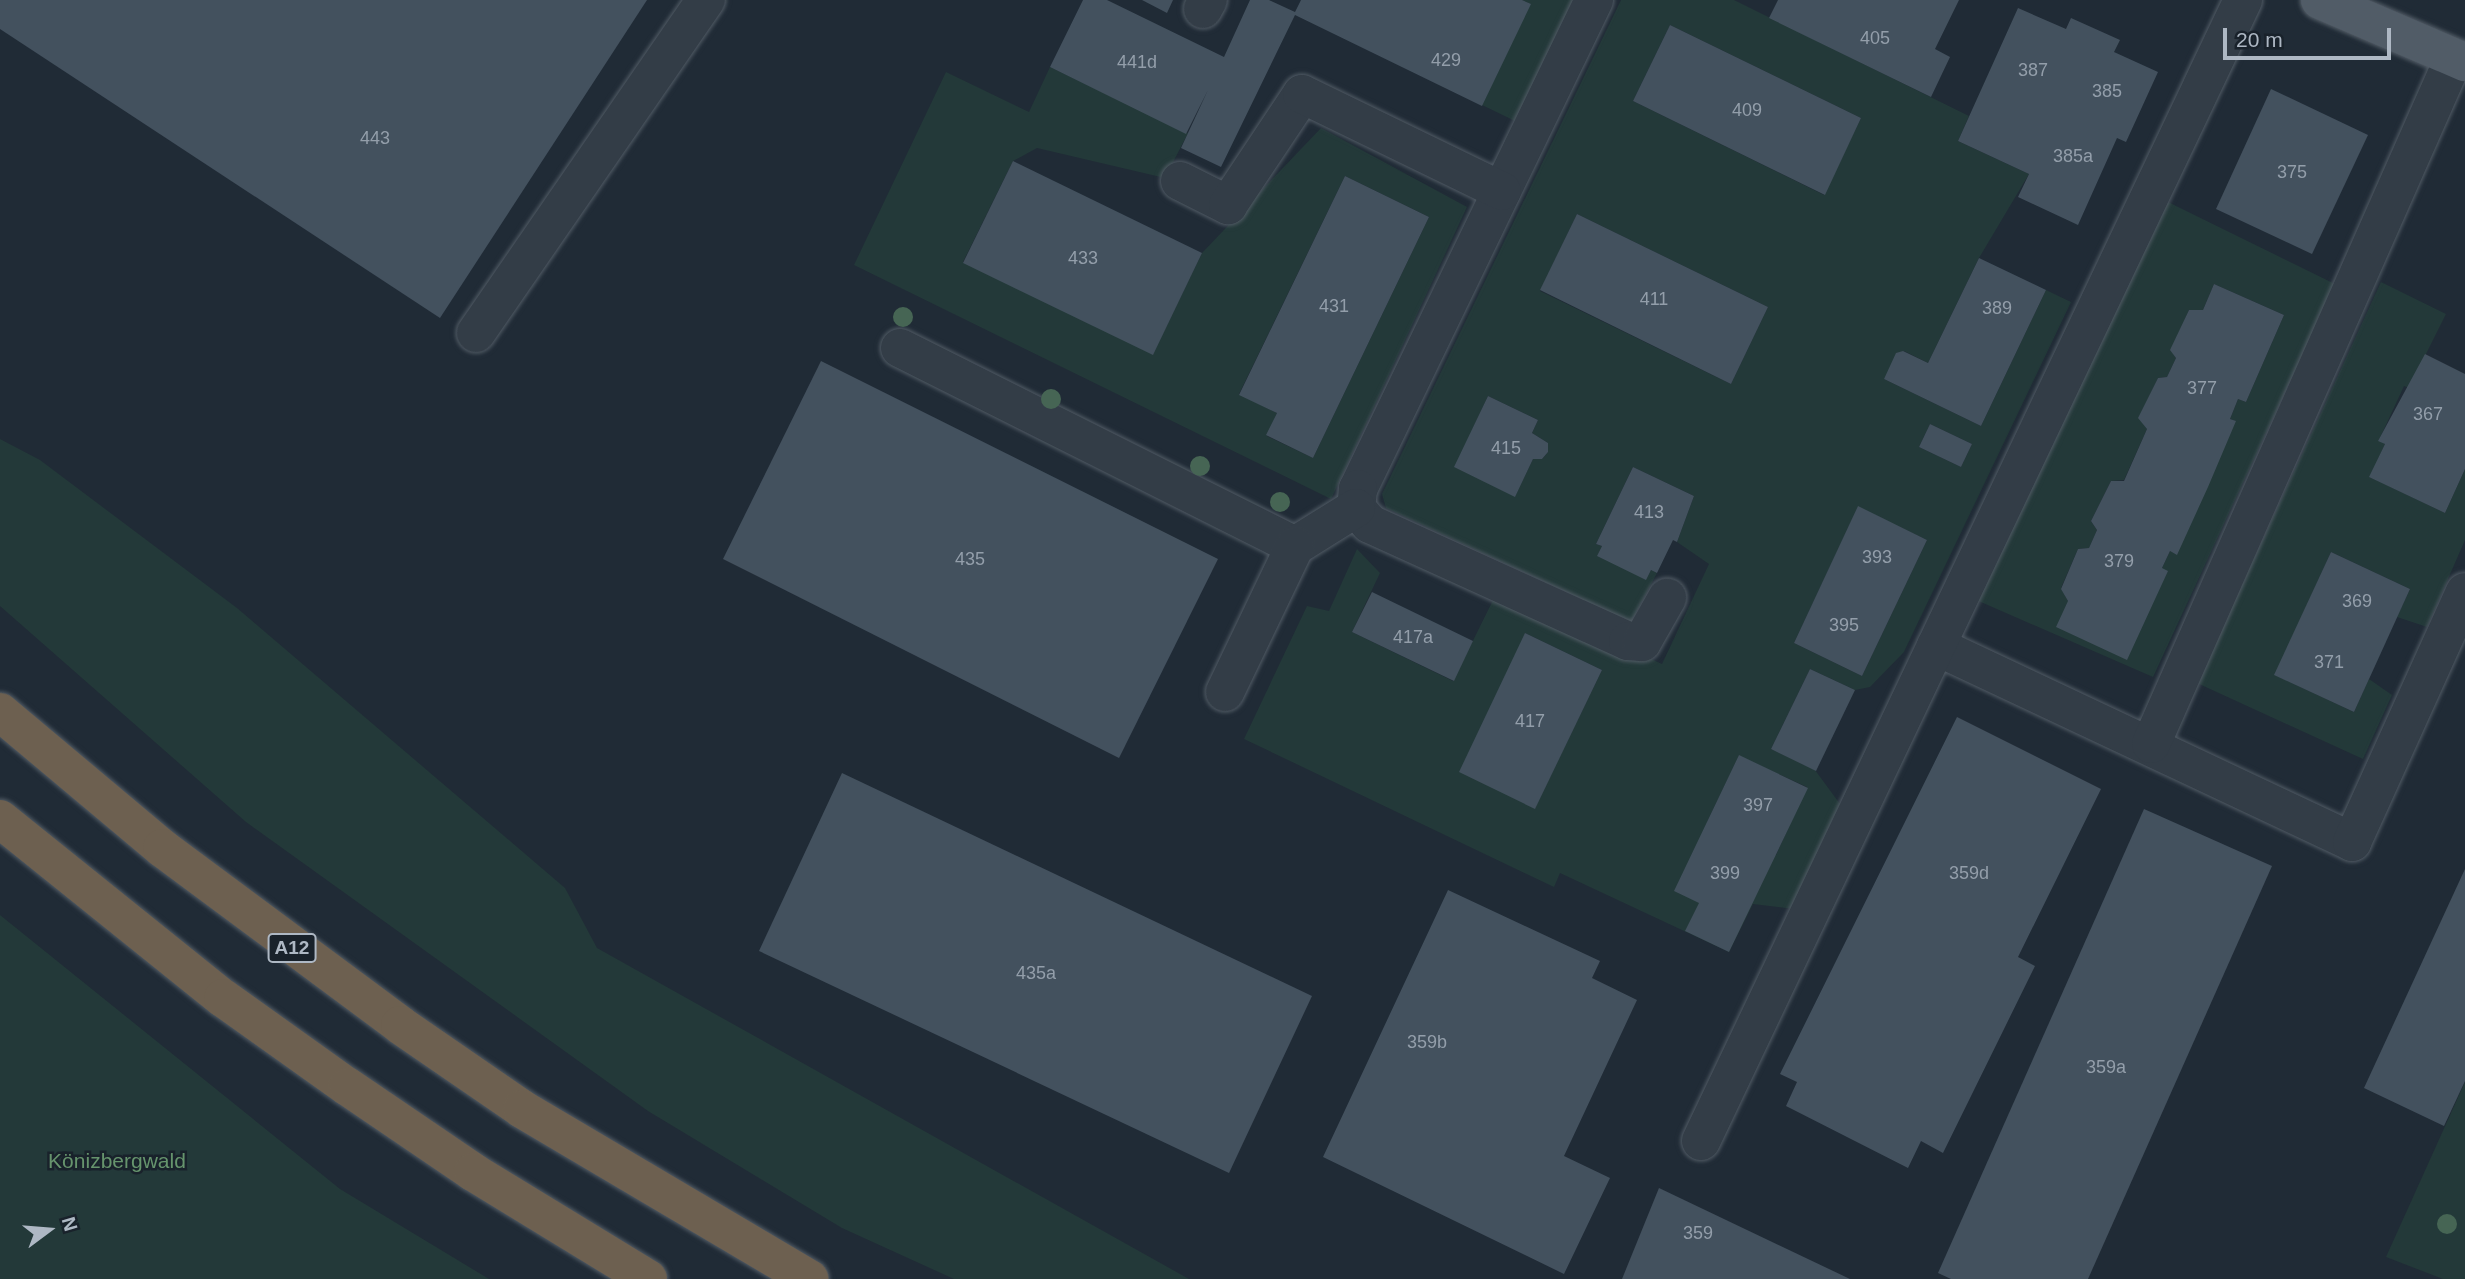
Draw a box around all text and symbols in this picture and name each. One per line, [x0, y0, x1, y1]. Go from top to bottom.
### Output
scale bar [2227, 14, 2395, 58]
house number: 405 [1860, 27, 1890, 49]
text: 20 m [2236, 28, 2283, 51]
house number: 429 [1431, 49, 1461, 71]
house number: 441d [1117, 51, 1157, 73]
house number: 387 [2018, 59, 2048, 81]
house number: 385 [2092, 80, 2122, 102]
house number: 409 [1732, 99, 1762, 121]
house number: 443 [360, 127, 390, 149]
house number: 385a [2053, 145, 2093, 167]
house number: 375 [2277, 161, 2307, 183]
house number: 433 [1068, 247, 1098, 269]
house number: 411 [1640, 288, 1668, 310]
house number: 431 [1319, 295, 1349, 317]
house number: 389 [1982, 297, 2012, 319]
house number: 377 [2187, 377, 2217, 399]
house number: 367 [2413, 403, 2443, 425]
house number: 415 [1491, 437, 1521, 459]
house number: 413 [1634, 501, 1664, 523]
house number: 393 [1862, 546, 1892, 568]
house number: 435 [955, 548, 985, 570]
house number: 379 [2104, 550, 2134, 572]
house number: 369 [2342, 590, 2372, 612]
house number: 395 [1829, 614, 1859, 636]
house number: 417a [1393, 626, 1433, 648]
house number: 371 [2314, 651, 2344, 673]
house number: 417 [1515, 710, 1545, 732]
house number: 397 [1743, 794, 1773, 816]
house number: 399 [1710, 862, 1740, 884]
house number: 359d [1949, 862, 1989, 884]
road number: A12 [268, 932, 316, 964]
house number: 435a [1016, 962, 1056, 984]
house number: 359b [1407, 1031, 1447, 1053]
house number: 359a [2086, 1056, 2126, 1078]
park label: Könizbergwald [48, 1148, 186, 1174]
north arrow [14, 1195, 84, 1265]
text: N [58, 1215, 82, 1234]
house number: 359 [1683, 1222, 1713, 1244]

